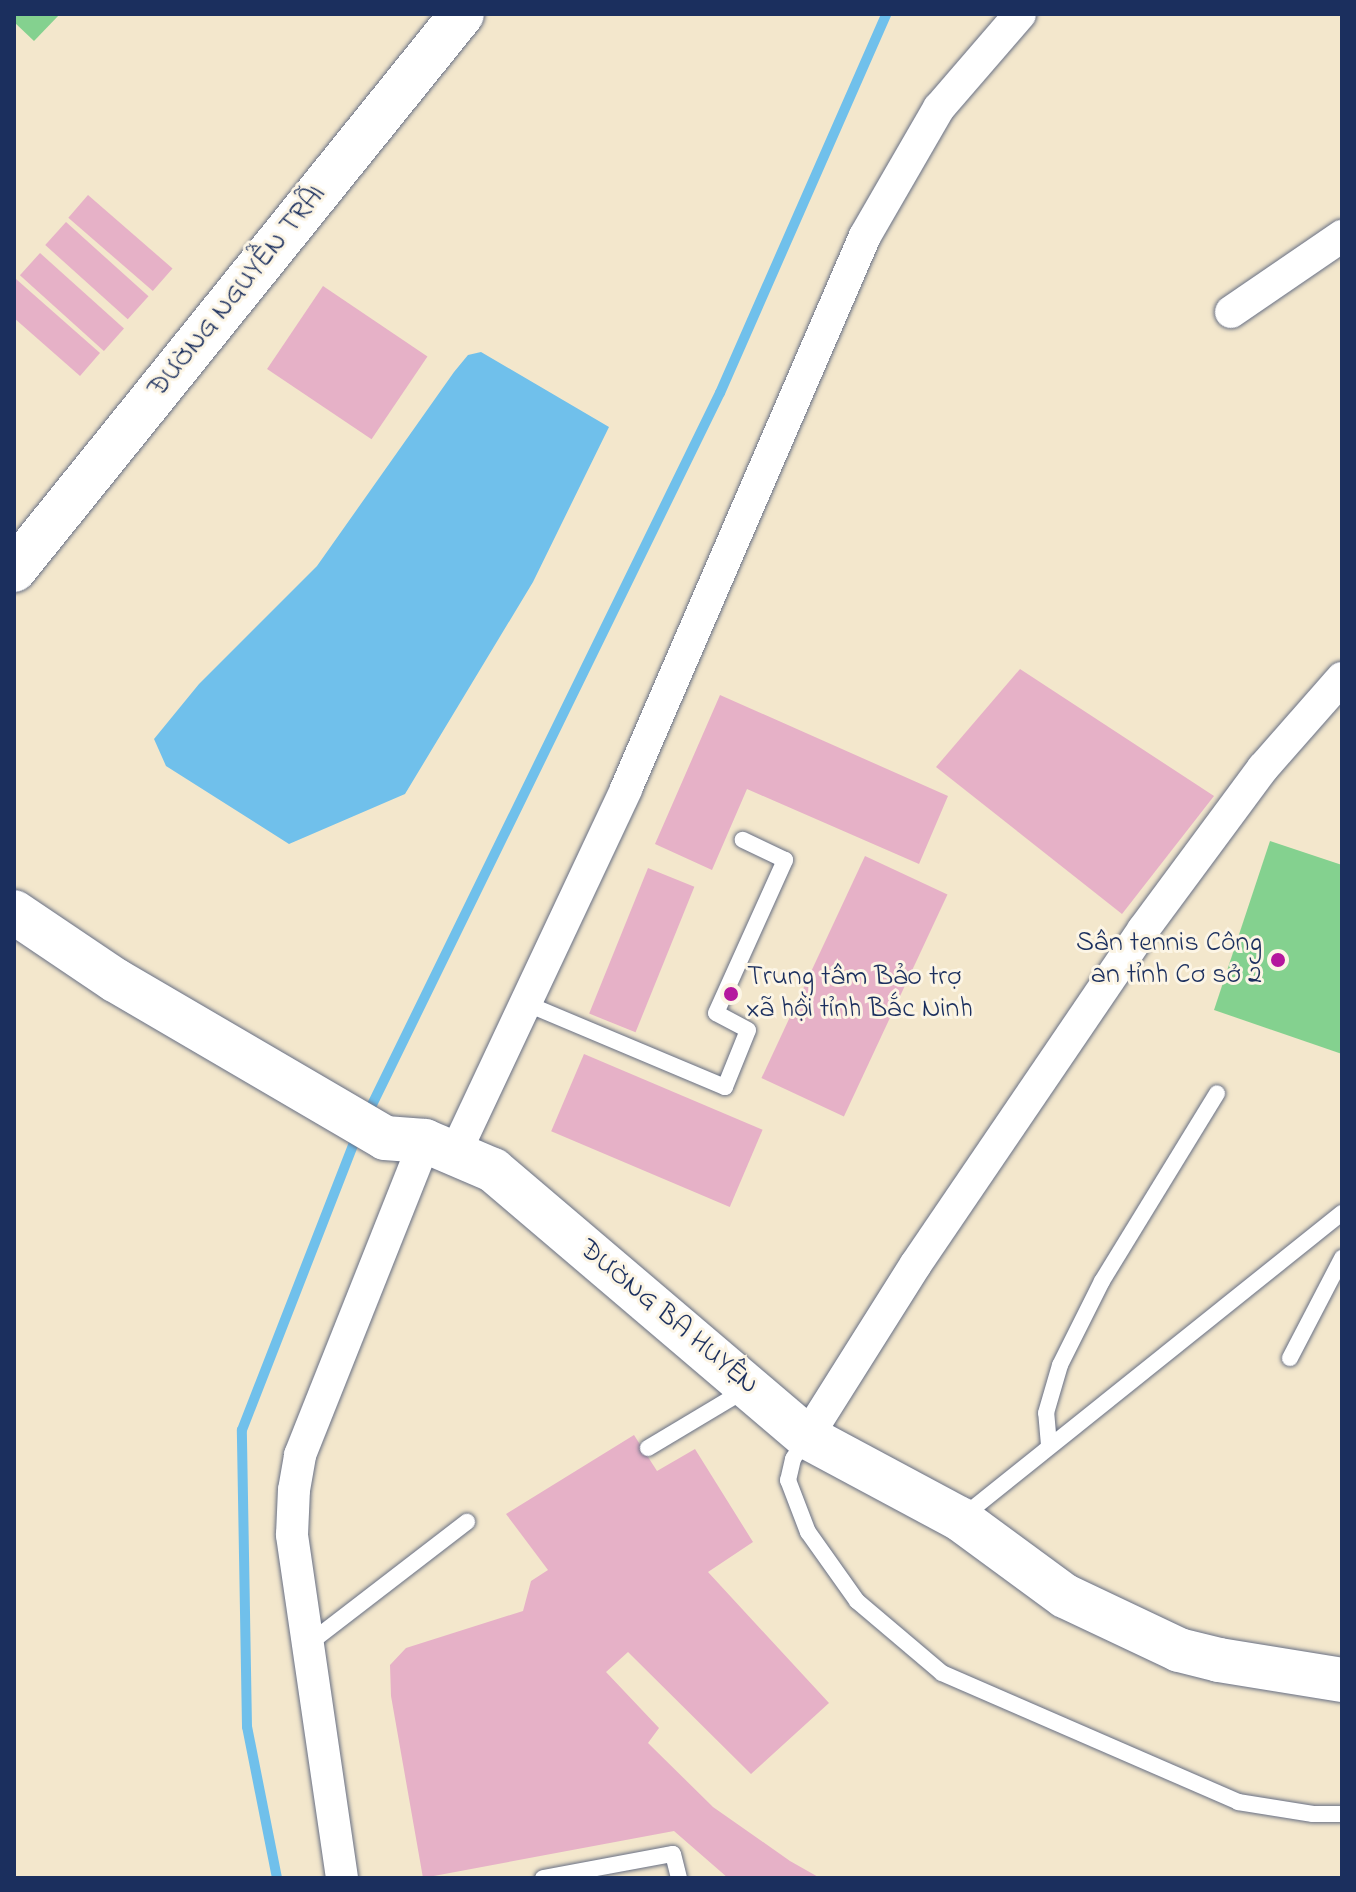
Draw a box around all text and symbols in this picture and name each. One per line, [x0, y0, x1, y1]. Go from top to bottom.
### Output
street label: ĐƯỜNG NGUYỄN TRÃI [142, 179, 334, 405]
place label: Sân tennis Công an tỉnh Cơ sở 2 [1076, 927, 1262, 993]
marker: Sân tennis Công an tỉnh Cơ sở 2 [1269, 951, 1287, 969]
place label: Trung tâm Bảo trợ xã hội tỉnh Bắc Ninh [747, 961, 973, 1027]
marker: Trung tâm Bảo trợ xã hội tỉnh Bắc Ninh [722, 985, 740, 1003]
street label: ĐƯỜNG BA HUYỆN [572, 1233, 764, 1403]

